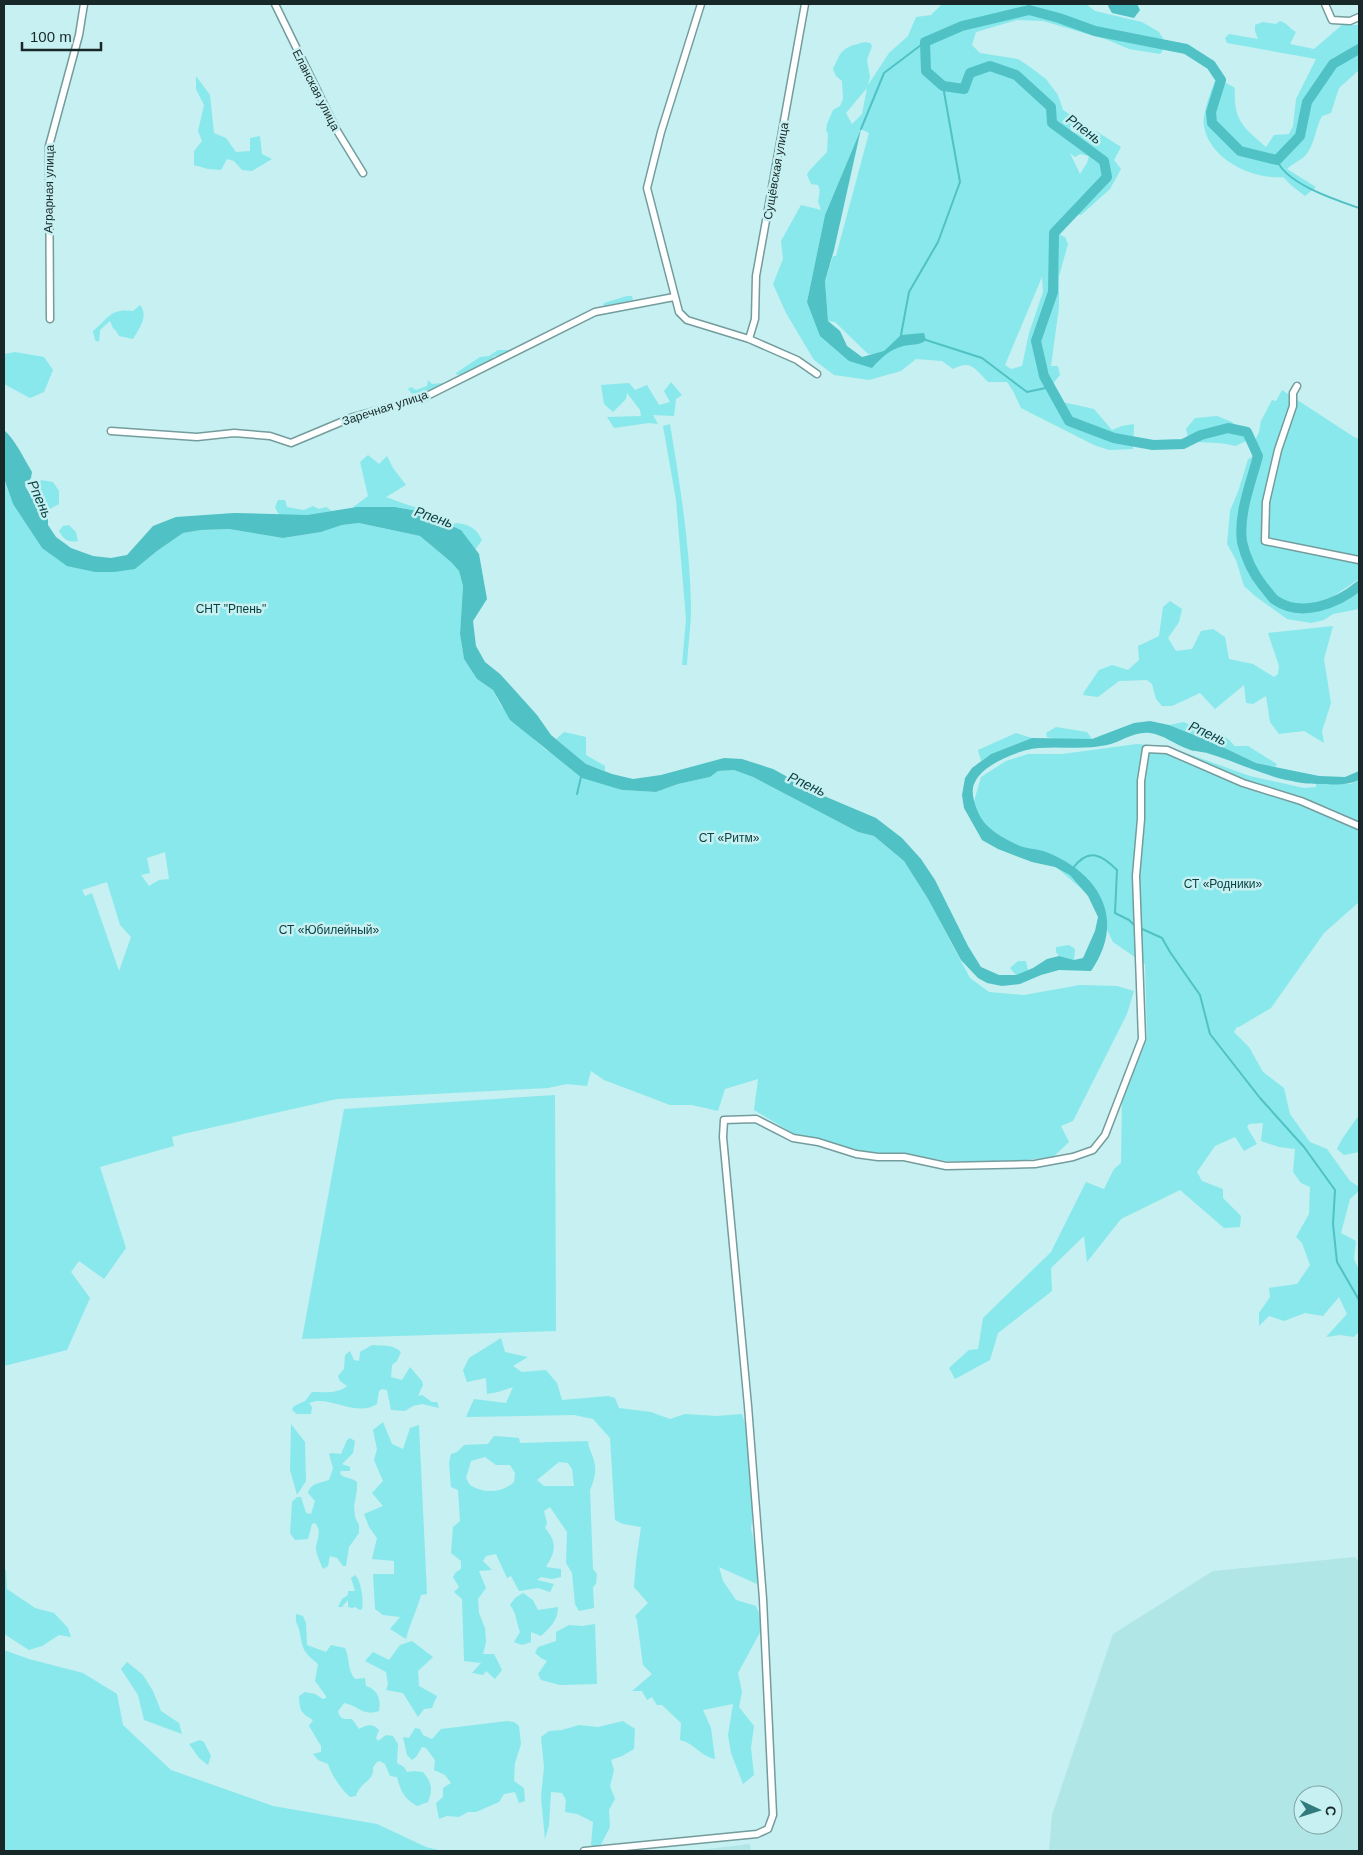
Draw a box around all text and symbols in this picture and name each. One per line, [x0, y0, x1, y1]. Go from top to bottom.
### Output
scale bar [22, 20, 101, 52]
text: 100 m [30, 28, 72, 45]
street label: Еланская улица [289, 47, 343, 133]
water label: Рпень [1063, 111, 1105, 147]
street label: Сущёвская улица [761, 121, 791, 221]
street label: Аграрная улица [41, 144, 57, 233]
street label: Заречная улица [340, 387, 430, 428]
water label: Рпень [25, 478, 55, 520]
water label: Рпень [413, 503, 455, 531]
park label: СНТ "Рпень" [196, 602, 266, 616]
water label: Рпень [1187, 718, 1229, 748]
water label: Рпень [786, 769, 828, 799]
park label: СТ «Ритм» [699, 831, 760, 845]
park label: СТ «Родники» [1184, 877, 1263, 891]
park label: СТ «Юбилейный» [279, 923, 379, 937]
north arrow [1293, 1785, 1343, 1835]
text: С [1323, 1805, 1339, 1817]

